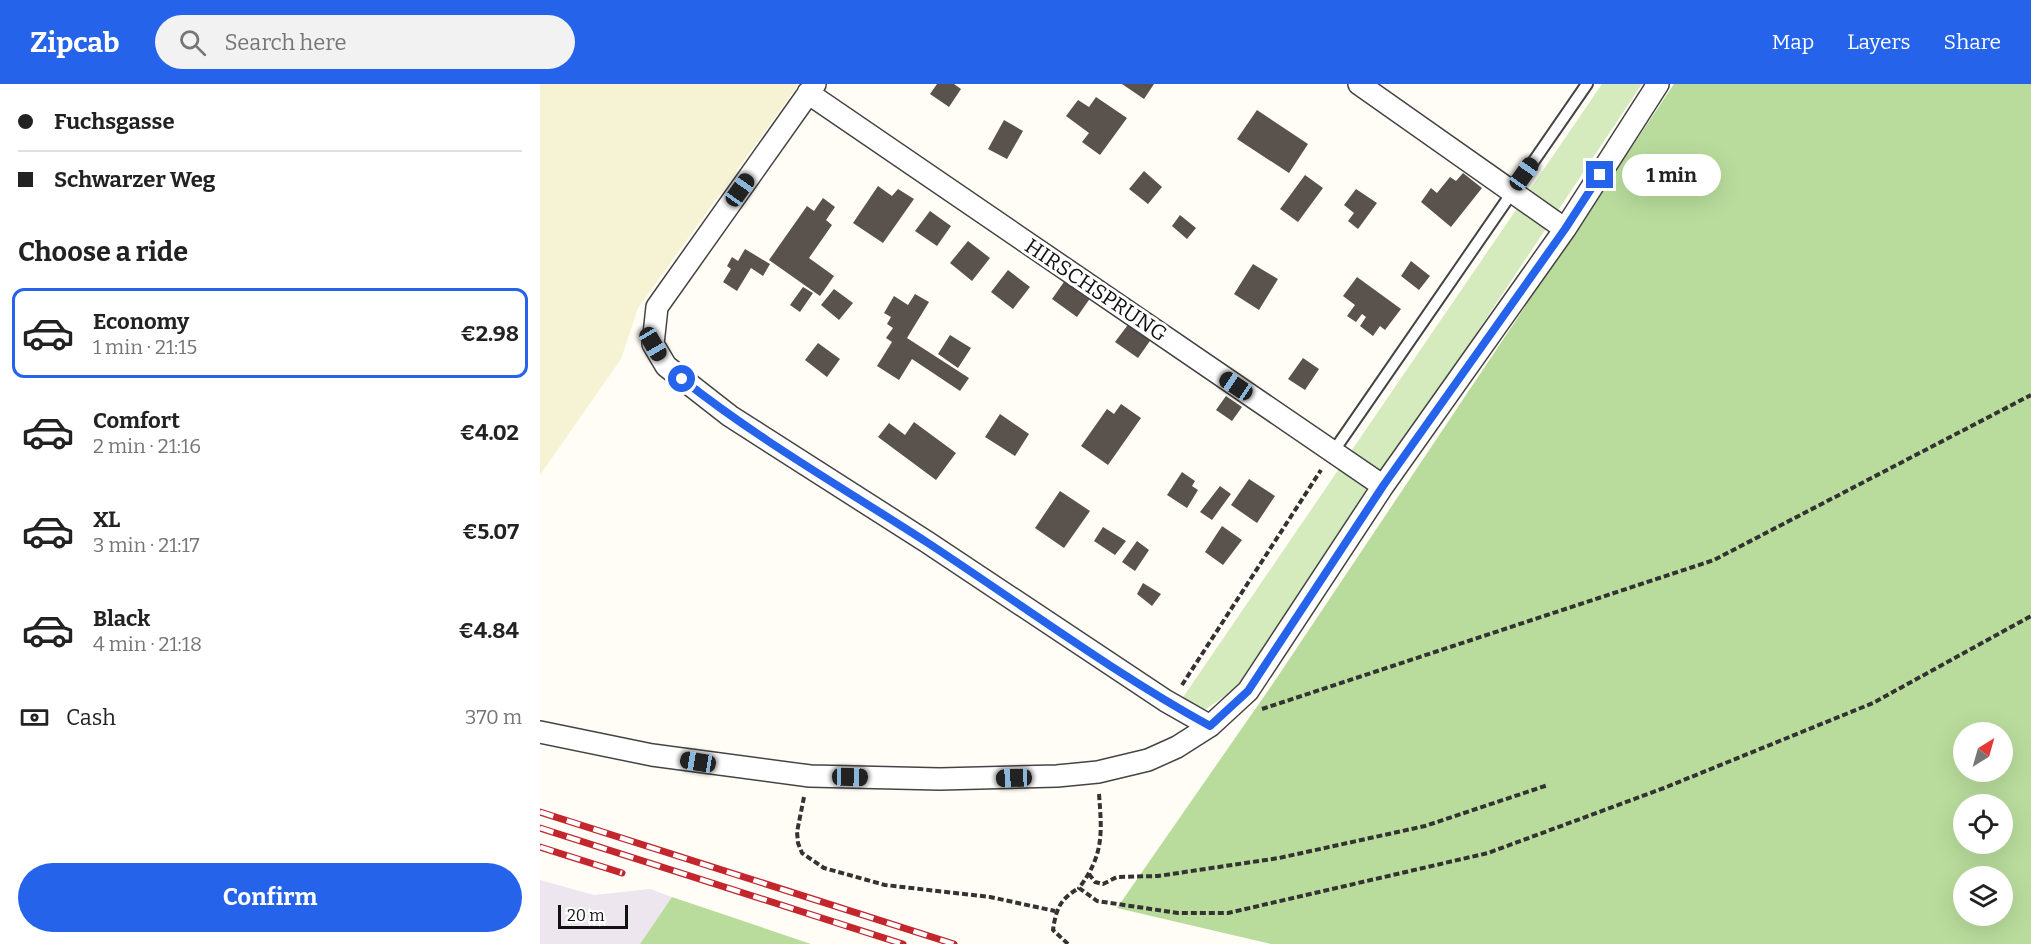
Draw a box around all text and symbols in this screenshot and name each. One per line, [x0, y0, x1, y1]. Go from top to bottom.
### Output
search box [155, 15, 575, 69]
text: Zipcab [30, 26, 119, 59]
icon: search [176, 26, 209, 59]
text: Search here [224, 29, 347, 56]
text: Map [1772, 29, 1814, 55]
text: Layers [1847, 29, 1911, 55]
text: Share [1944, 29, 2001, 55]
text: Fuchsgasse [54, 108, 175, 135]
car [1506, 154, 1542, 194]
callout: 1 min [1621, 154, 1720, 196]
route end [1586, 161, 1613, 188]
text: 1 min [1646, 163, 1697, 187]
text: Schwarzer Weg [54, 166, 215, 193]
car [722, 170, 758, 210]
street label: HIRSCHSPRUNG [1020, 233, 1172, 347]
text: Choose a ride [18, 236, 188, 268]
icon: car [21, 306, 75, 360]
text: Economy [93, 308, 189, 335]
text: €2.98 [461, 320, 519, 347]
car [636, 324, 670, 364]
text: 1 min · 21:15 [93, 335, 197, 359]
route start [668, 365, 695, 392]
car [1216, 368, 1256, 404]
icon: car [21, 405, 75, 459]
text: Comfort [93, 407, 180, 434]
text: €4.02 [460, 419, 519, 446]
text: 2 min · 21:16 [93, 434, 201, 458]
icon: car [21, 504, 75, 558]
text: XL [93, 506, 120, 533]
text: €5.07 [462, 518, 519, 545]
text: 3 min · 21:17 [93, 533, 200, 557]
icon: car [21, 603, 75, 657]
text: Black [93, 605, 150, 632]
text: €4.84 [459, 617, 519, 644]
text: 4 min · 21:18 [93, 632, 202, 656]
icon: cash [18, 701, 51, 734]
text: Cash [66, 704, 116, 731]
text: 370 m [465, 705, 522, 729]
north arrow [1953, 722, 2013, 782]
map controls [1953, 722, 2013, 926]
car [679, 750, 717, 774]
car [832, 768, 868, 786]
car [996, 768, 1032, 788]
button: locate [1953, 794, 2013, 854]
button: Confirm [18, 863, 522, 932]
button: layers [1953, 866, 2013, 926]
scale bar [558, 902, 628, 930]
text: 20 m [567, 906, 604, 925]

